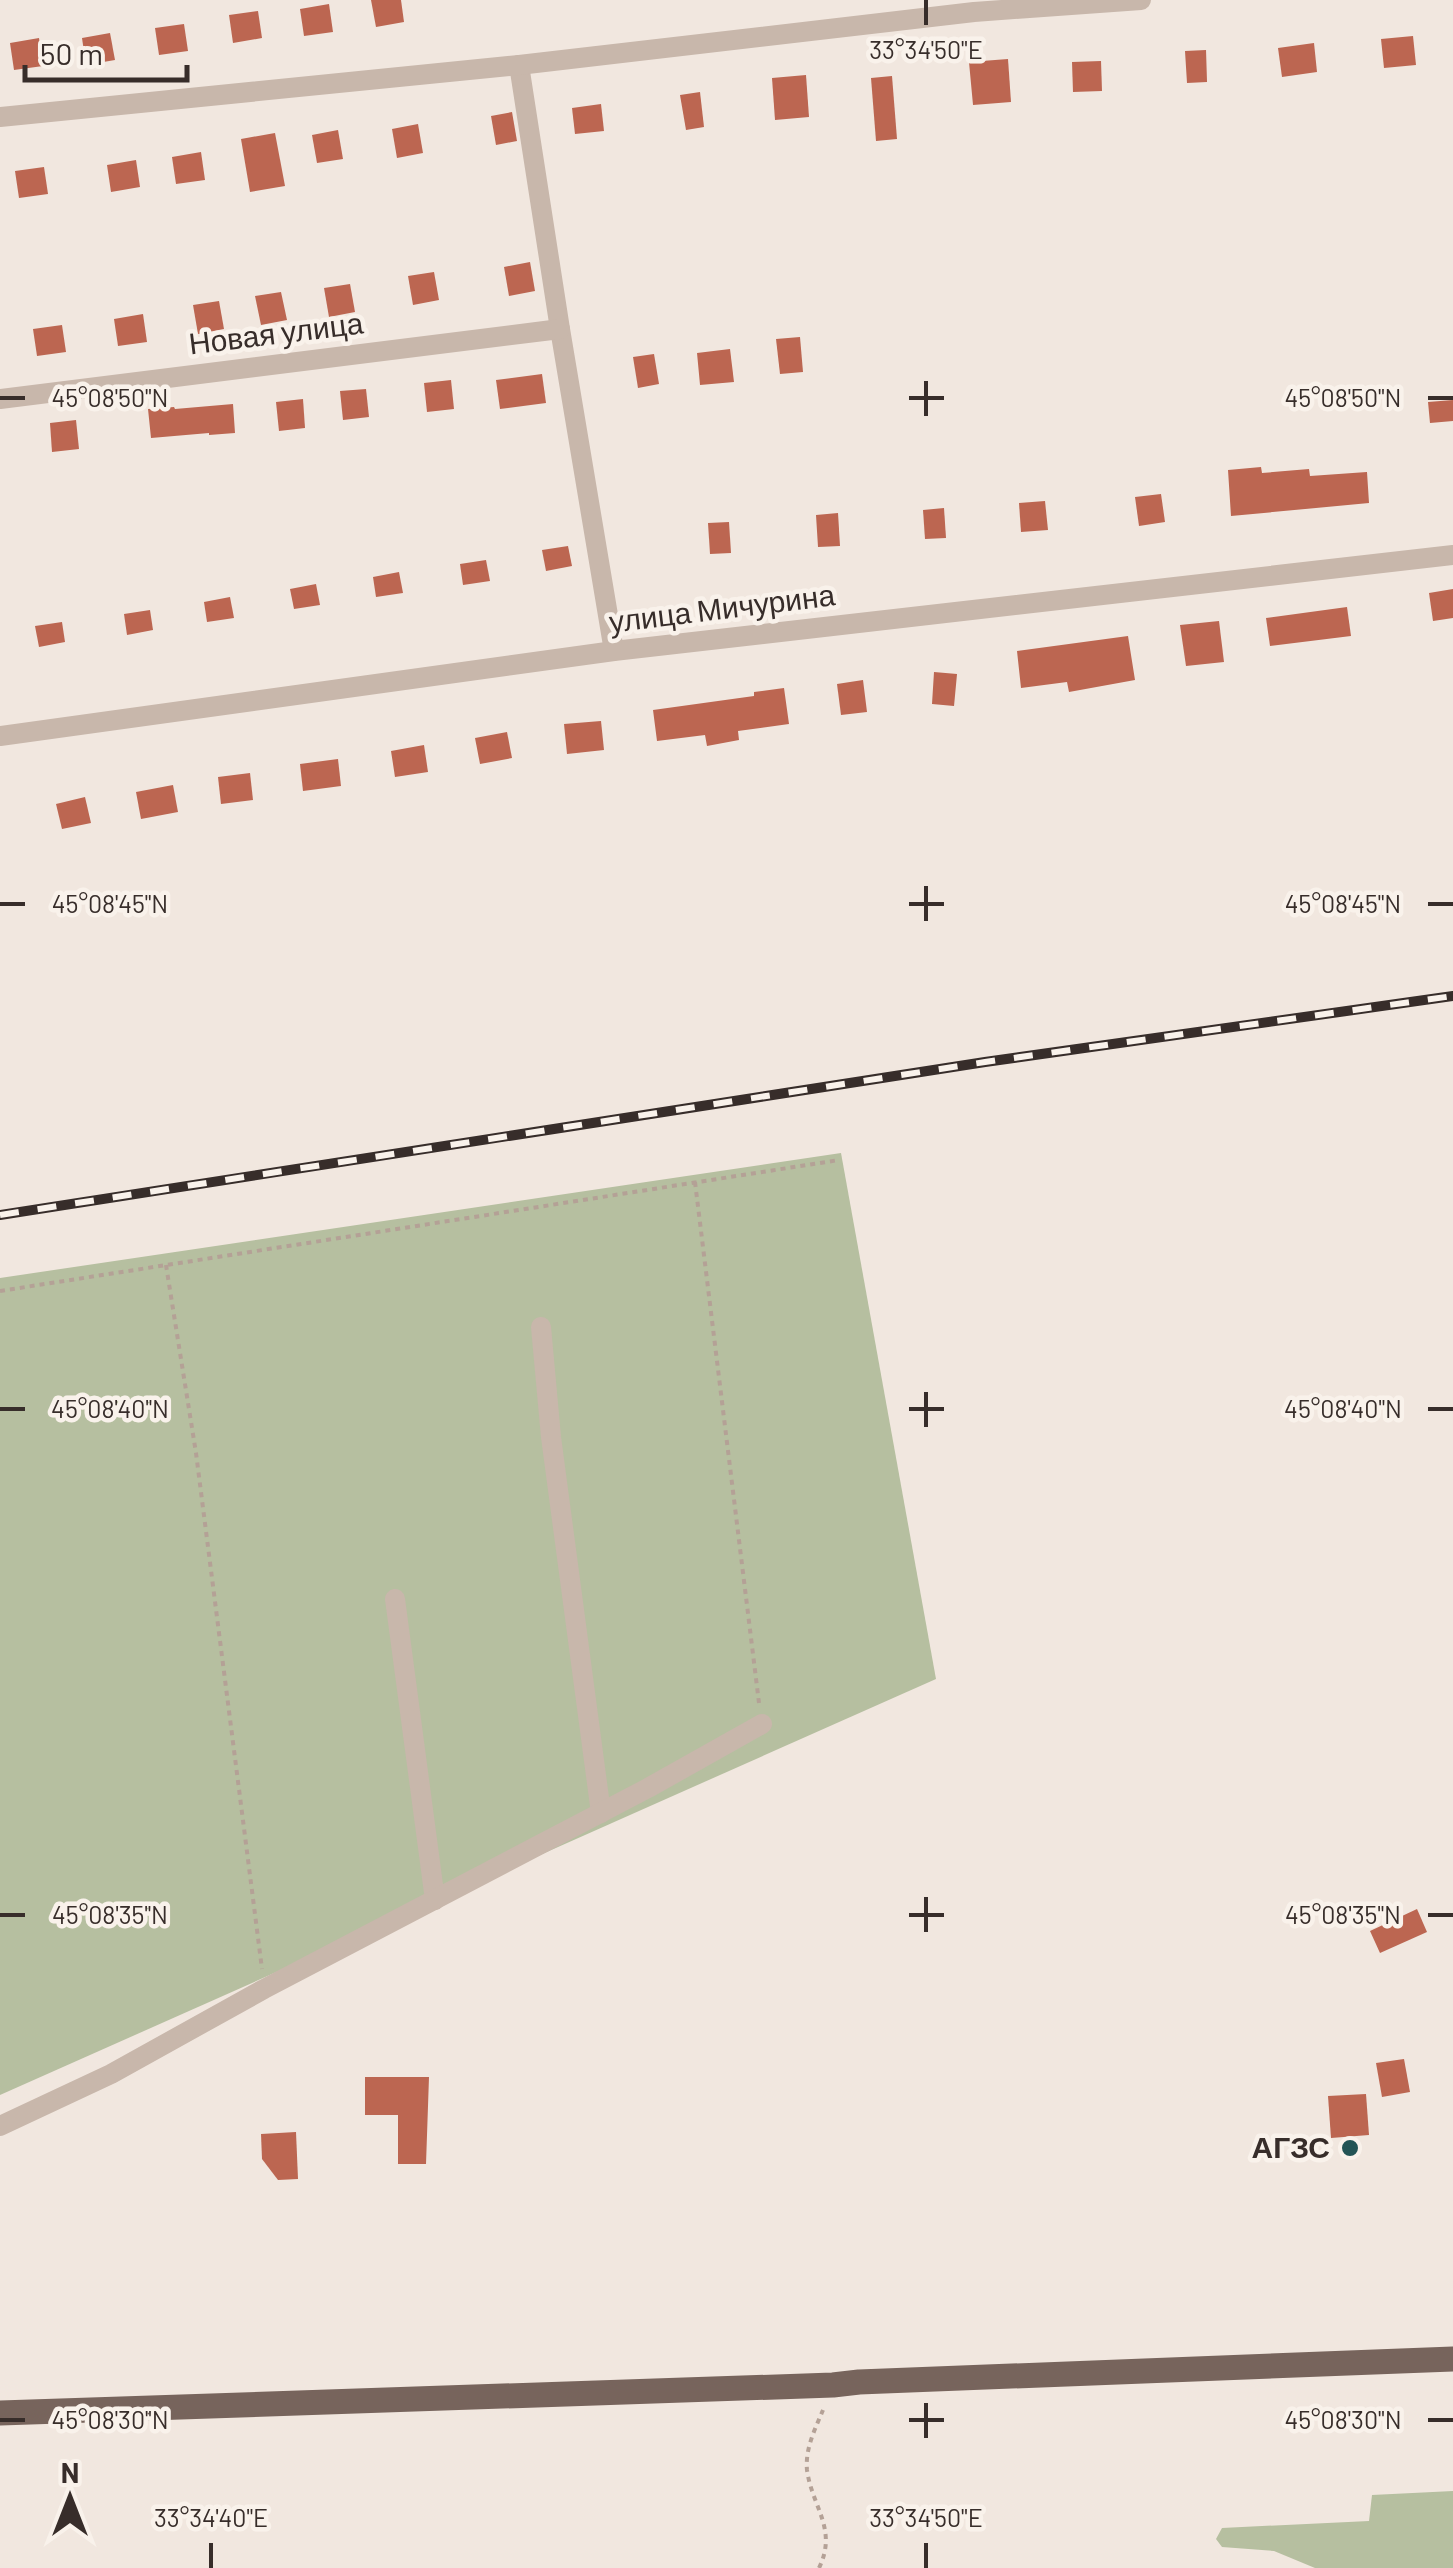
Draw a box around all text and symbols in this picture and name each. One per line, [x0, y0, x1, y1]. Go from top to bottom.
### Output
scale bar [25, 20, 188, 82]
text: 33°34'50"E [869, 34, 983, 64]
text: 50 m [40, 35, 103, 71]
street label: Новая улица [187, 303, 365, 361]
text: 45°08'50"N [51, 382, 169, 412]
text: 45°08'50"N [1284, 382, 1402, 412]
street label: улица Мичурина [607, 575, 837, 639]
text: 45°08'45"N [52, 888, 168, 918]
text: 45°08'45"N [1285, 888, 1401, 918]
text: 45°08'40"N [51, 1393, 169, 1423]
text: 45°08'40"N [1284, 1393, 1402, 1423]
text: 45°08'35"N [52, 1899, 168, 1929]
text: 45°08'35"N [1285, 1899, 1401, 1929]
place label: АГЗС [1252, 2128, 1330, 2164]
marker: АГЗС [1339, 2137, 1361, 2159]
text: 45°08'30"N [51, 2404, 169, 2434]
text: 45°08'30"N [1284, 2404, 1402, 2434]
north arrow [20, 2448, 120, 2548]
text: N [61, 2455, 79, 2489]
text: 33°34'40"E [154, 2502, 268, 2532]
text: 33°34'50"E [869, 2502, 983, 2532]

